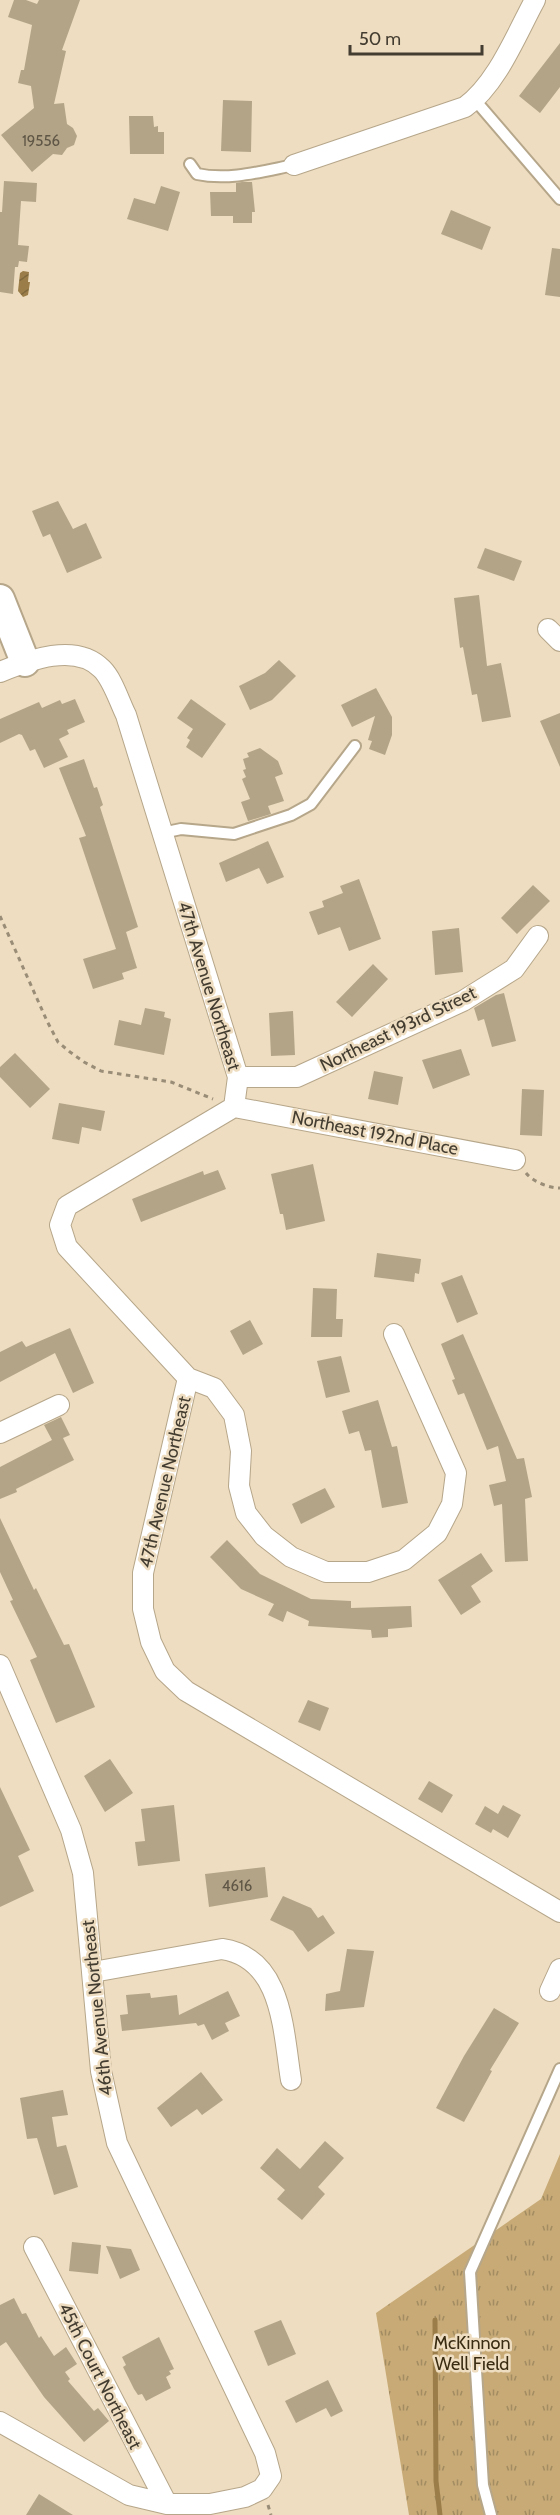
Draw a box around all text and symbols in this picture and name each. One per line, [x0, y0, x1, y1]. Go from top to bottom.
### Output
scale bar [350, 18, 482, 56]
text: 50 m [359, 28, 401, 50]
house number: 19556 [22, 132, 60, 150]
street label: 47th Avenue Northeast [173, 899, 245, 1073]
street label: Northeast 193rd Street [316, 982, 480, 1076]
street label: Northeast 192nd Place [290, 1106, 460, 1160]
street label: 47th Avenue Northeast [135, 1394, 195, 1570]
house number: 4616 [222, 1877, 252, 1895]
street label: 46th Avenue Northeast [77, 1919, 117, 2097]
street label: 45th Court Northeast [54, 2299, 146, 2453]
park label: McKinnon Well Field [434, 2332, 510, 2375]

